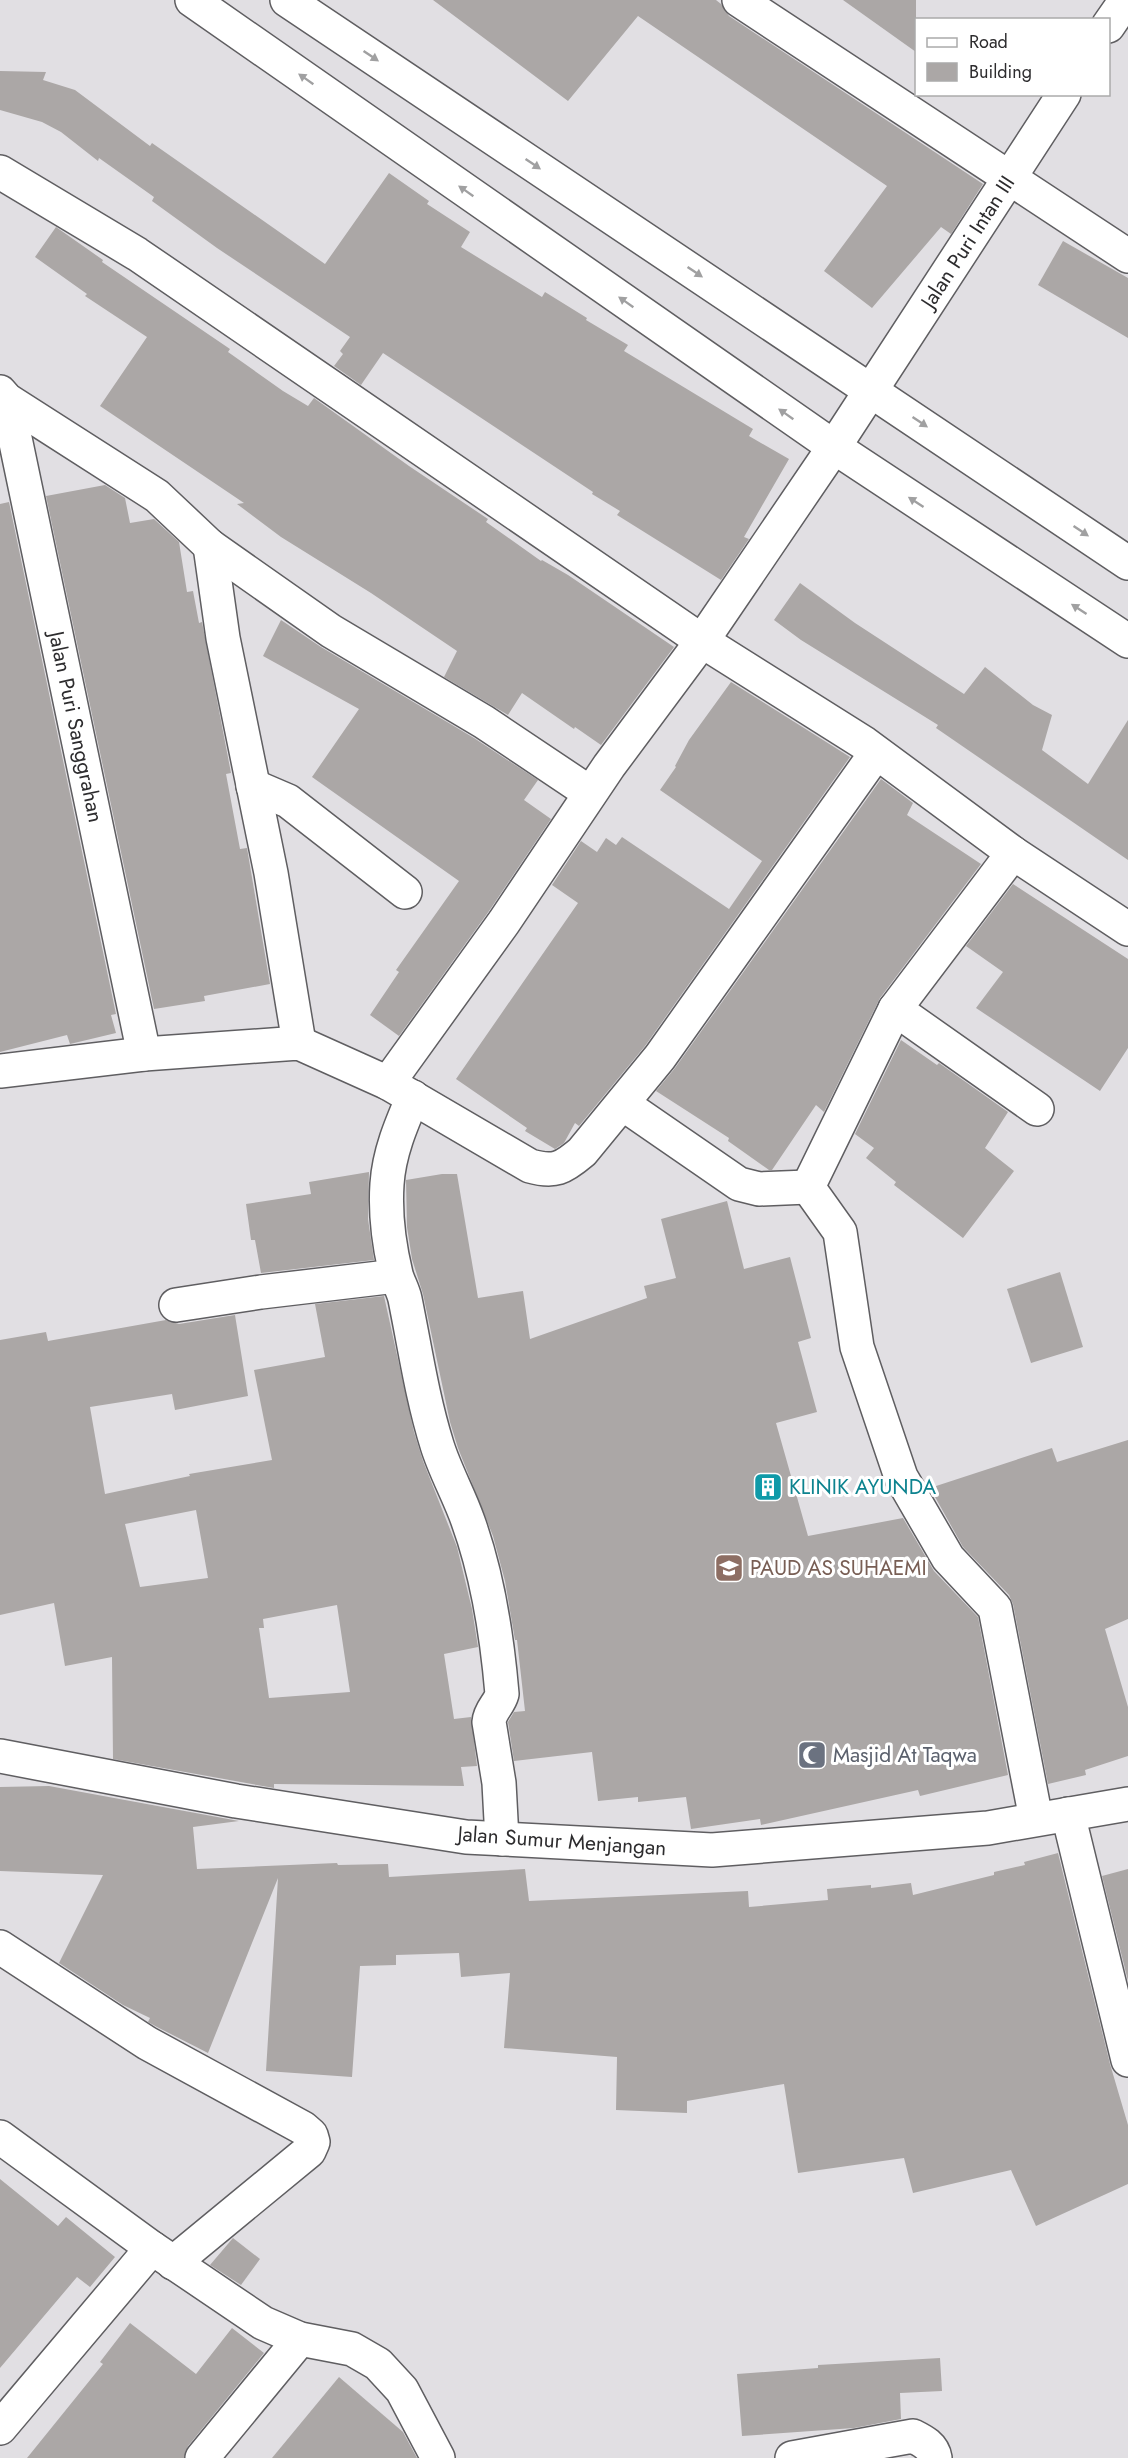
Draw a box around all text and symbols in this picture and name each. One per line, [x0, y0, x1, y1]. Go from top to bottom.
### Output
legend [915, 18, 1110, 96]
text: Road [969, 29, 1008, 55]
one-way arrow [363, 50, 379, 61]
text: Building [969, 59, 1032, 85]
one-way arrow [298, 74, 314, 85]
one-way arrow [525, 158, 541, 169]
street label: Jalan Puri Intan III [912, 170, 1022, 317]
one-way arrow [458, 186, 474, 197]
one-way arrow [687, 266, 703, 278]
one-way arrow [618, 297, 634, 308]
one-way arrow [778, 409, 794, 420]
one-way arrow [912, 416, 928, 427]
one-way arrow [908, 496, 925, 507]
one-way arrow [1073, 525, 1089, 537]
one-way arrow [1071, 604, 1087, 615]
street label: Jalan Puri Sanggrahan [40, 626, 111, 825]
building icon: KLINIK AYUNDA [752, 1471, 784, 1503]
place label: KLINIK AYUNDA [789, 1472, 936, 1502]
school or university icon: PAUD AS SUHAEMI [713, 1552, 745, 1584]
place label: PAUD AS SUHAEMI [750, 1553, 927, 1583]
mosque icon: Masjid At Taqwa [796, 1739, 828, 1771]
place label: Masjid At Taqwa [833, 1740, 977, 1770]
street label: Jalan Sumur Menjangan [454, 1819, 667, 1863]

